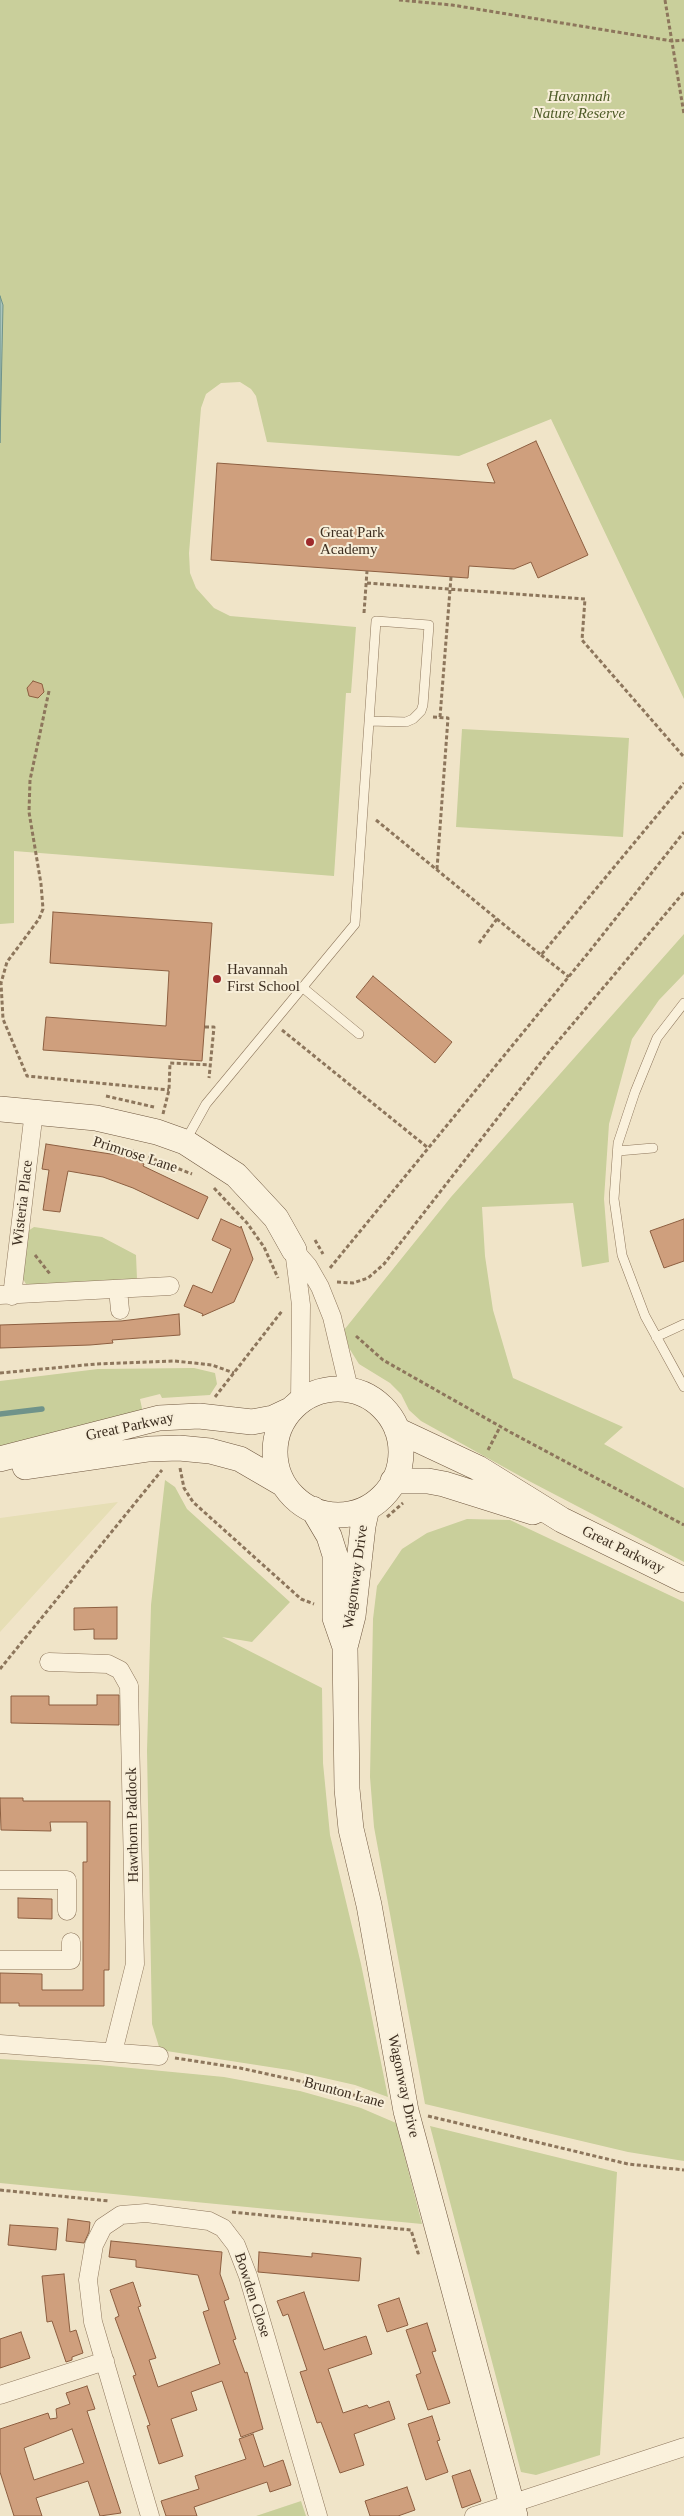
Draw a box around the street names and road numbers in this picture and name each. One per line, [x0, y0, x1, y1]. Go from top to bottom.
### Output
street label: Primrose Lane [90, 1133, 180, 1177]
street label: Wisteria Place [9, 1159, 37, 1247]
street label: Great Parkway [84, 1409, 176, 1445]
street label: Great Parkway [579, 1522, 667, 1578]
street label: Wagonway Drive [340, 1524, 372, 1630]
street label: Hawthorn Paddock [123, 1767, 143, 1883]
street label: Wagonway Drive [383, 2033, 423, 2139]
street label: Brunton Lane [302, 2074, 386, 2112]
street label: Bowden Close [230, 2250, 274, 2340]

